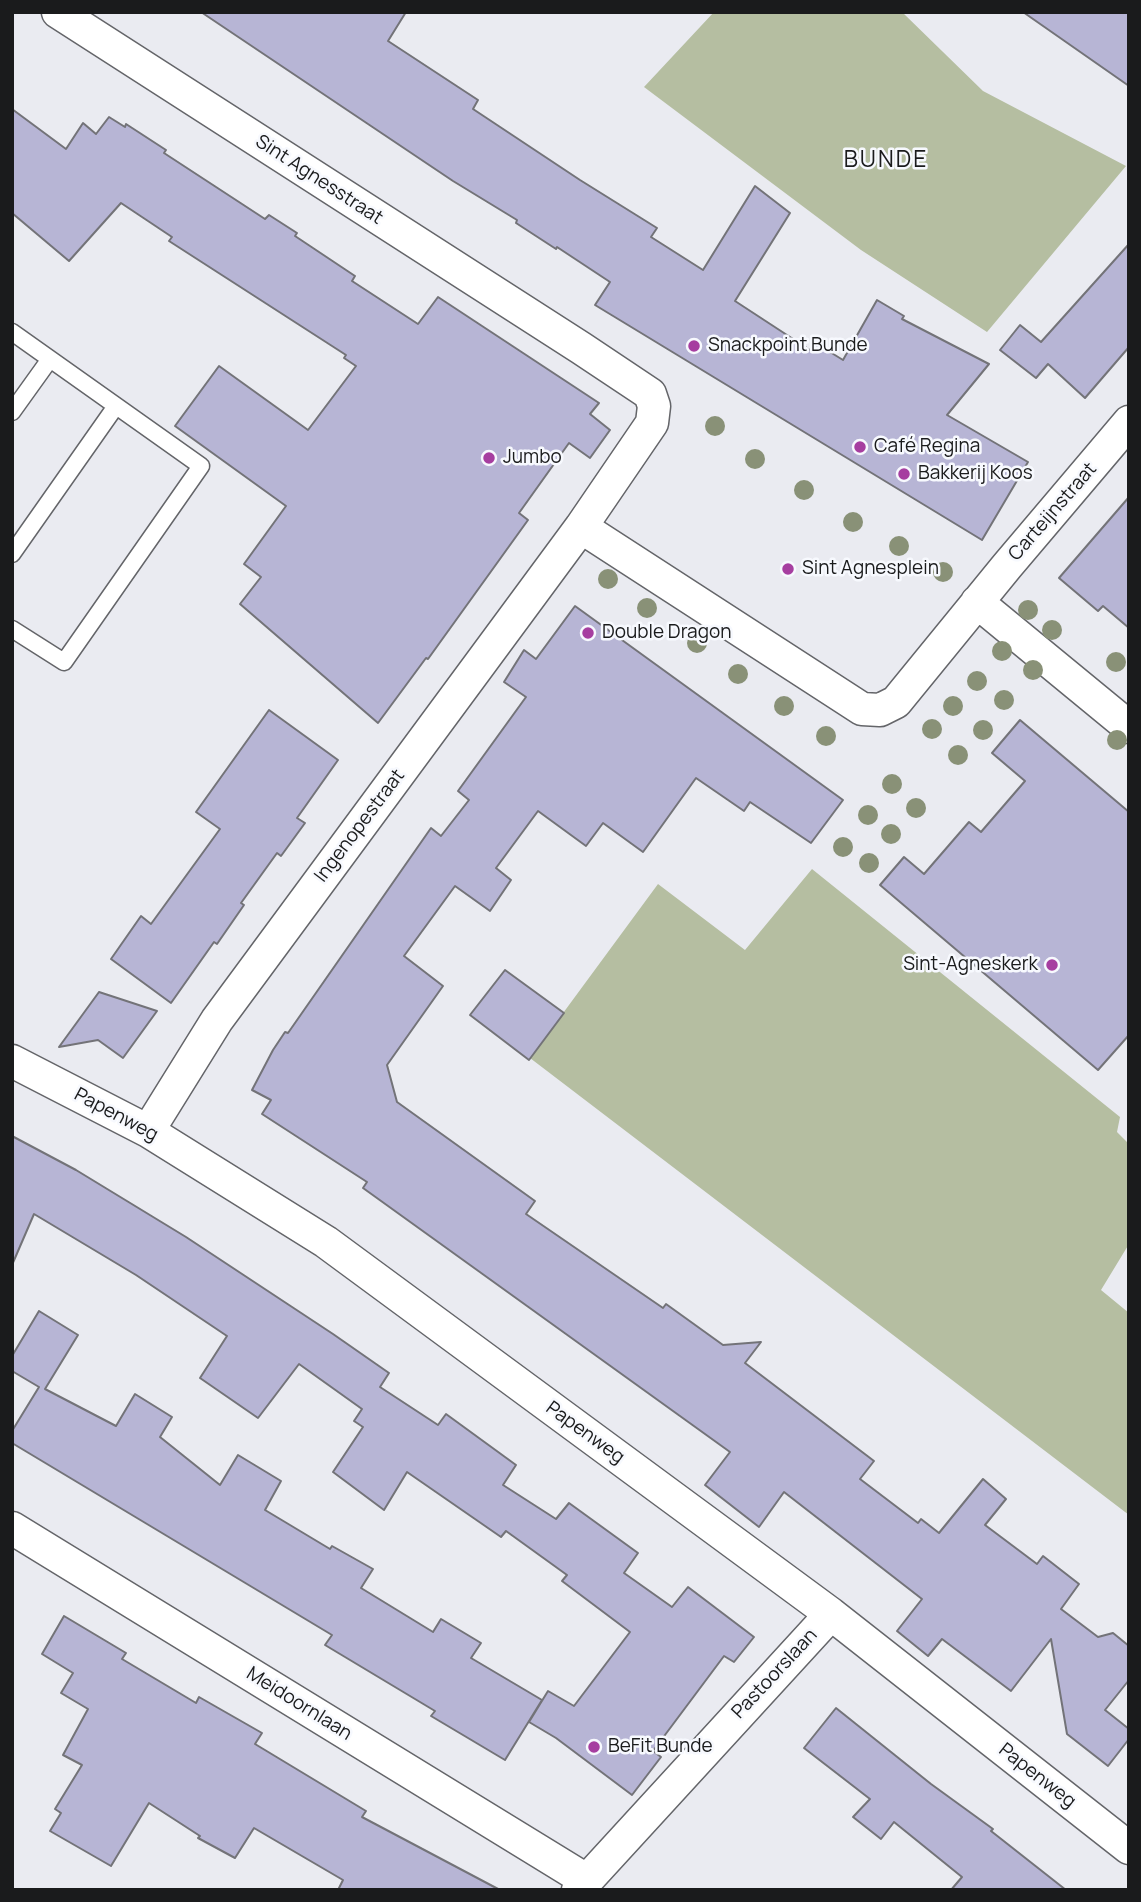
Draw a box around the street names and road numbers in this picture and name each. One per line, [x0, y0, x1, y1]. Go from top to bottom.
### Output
street label: Sint Agnesstraat [251, 130, 387, 230]
street label: Carteijnstraat [1004, 458, 1102, 566]
street label: Ingenopestraat [310, 765, 410, 887]
street label: Papenweg [70, 1083, 162, 1147]
street label: Papenweg [541, 1397, 629, 1469]
street label: Pastoorslaan [728, 1624, 822, 1724]
street label: Meidoornlaan [242, 1662, 356, 1746]
street label: Papenweg [994, 1739, 1080, 1813]

